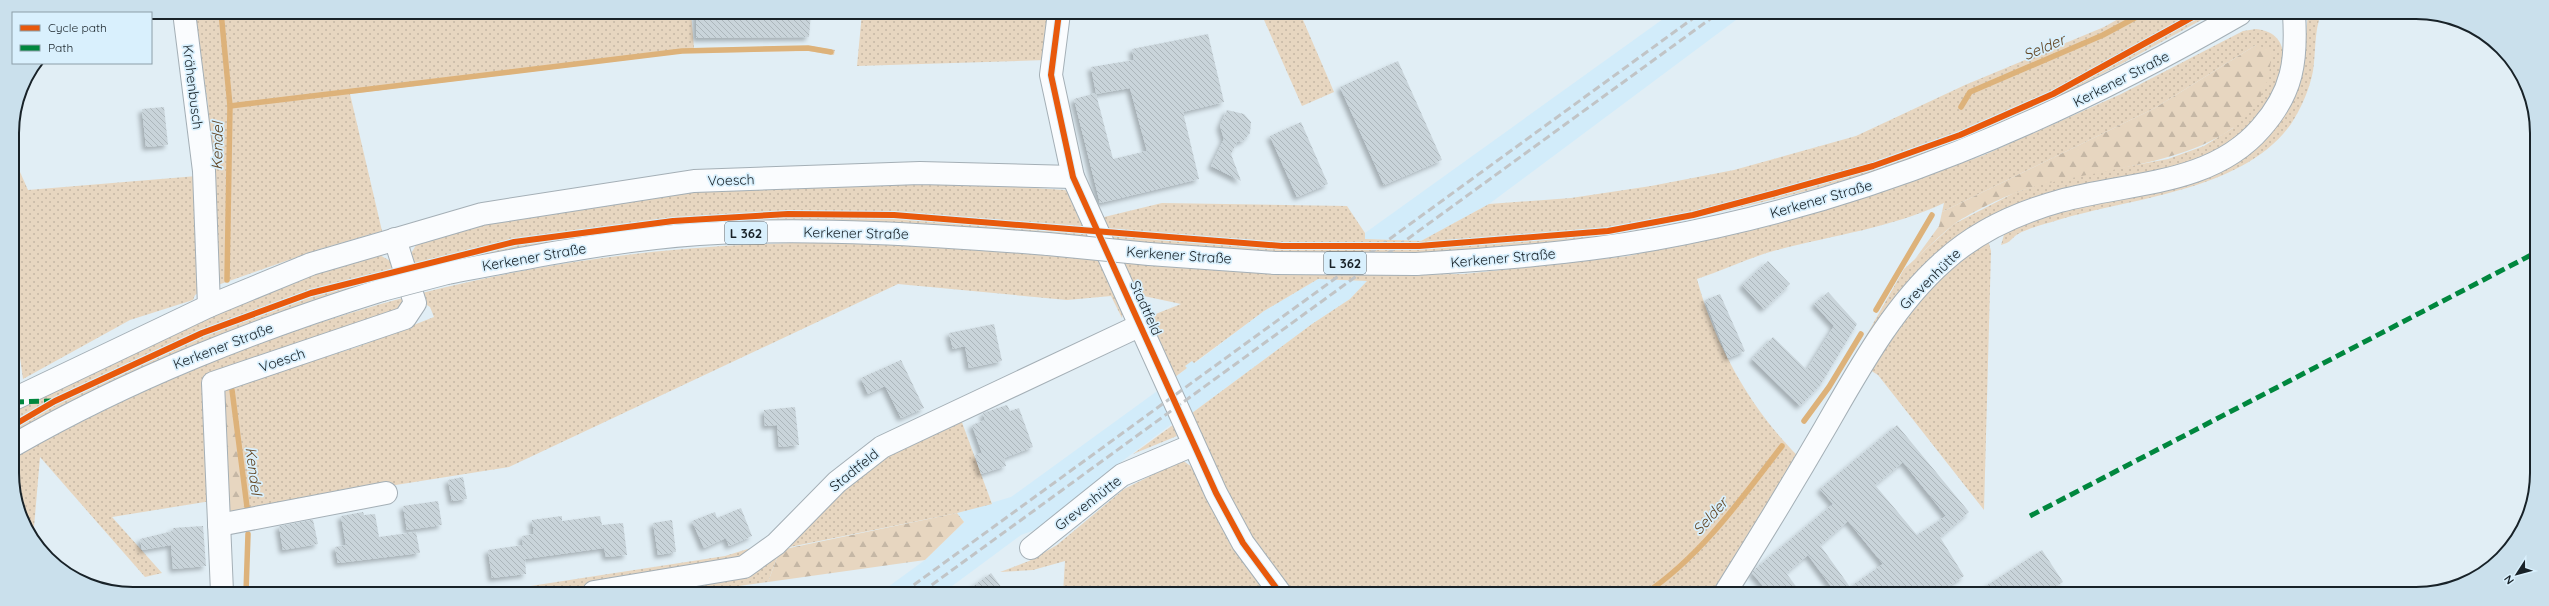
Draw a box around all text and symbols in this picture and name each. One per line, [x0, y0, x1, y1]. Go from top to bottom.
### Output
legend [12, 12, 152, 64]
text: Cycle path [48, 20, 107, 35]
water label: Selder [2020, 29, 2070, 64]
text: Path [48, 40, 73, 55]
street label: Krähenbusch [179, 44, 207, 130]
street label: Kerkener Straße [2070, 47, 2172, 111]
water label: Kendel [207, 120, 227, 170]
street label: Voesch [707, 170, 755, 190]
street label: Kerkener Straße [1768, 176, 1874, 222]
road number: L 362 [725, 222, 767, 244]
street label: Kerkener Straße [803, 223, 909, 243]
street label: Kerkener Straße [480, 239, 588, 275]
street label: Kerkener Straße [1126, 242, 1232, 268]
street label: Kerkener Straße [1450, 244, 1556, 272]
street label: Grevenhütte [1896, 245, 1964, 313]
road number: L 362 [1324, 252, 1366, 274]
street label: Stadtfeld [1126, 278, 1166, 338]
street label: Kerkener Straße [171, 319, 276, 373]
street label: Voesch [257, 344, 307, 376]
street label: Stadtfeld [826, 445, 882, 495]
water label: Kendel [242, 446, 267, 497]
street label: Grevenhütte [1051, 471, 1125, 534]
water label: Selder [1688, 492, 1733, 539]
north arrow [2497, 554, 2537, 594]
text: N [2501, 572, 2517, 587]

